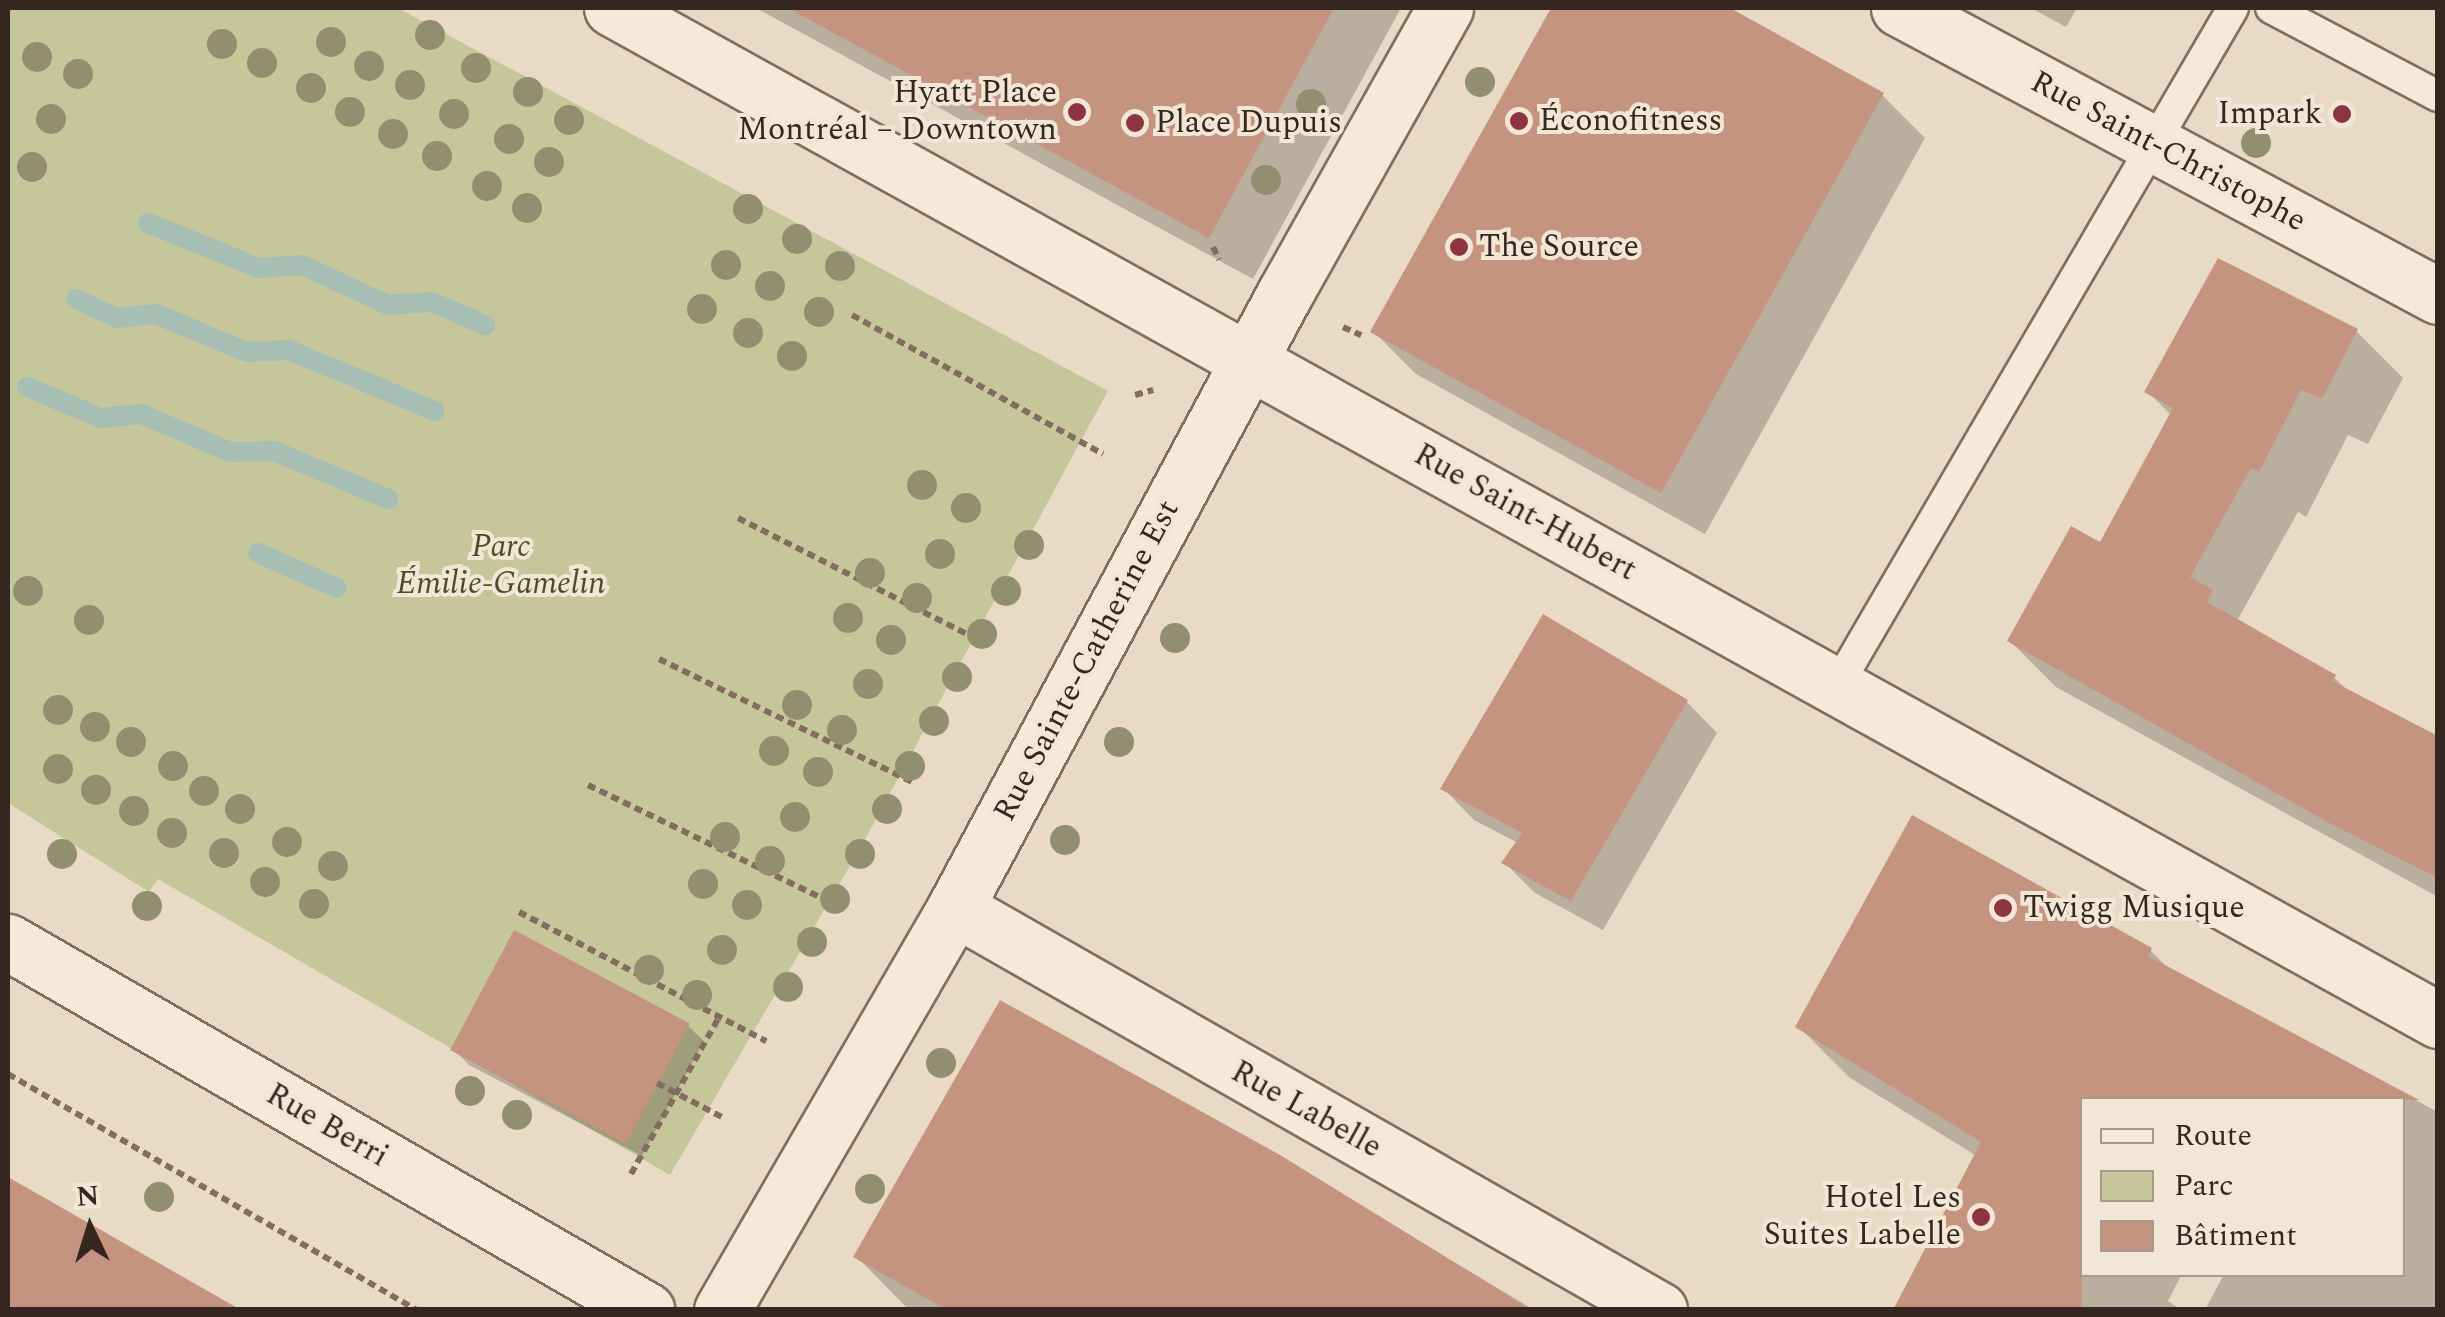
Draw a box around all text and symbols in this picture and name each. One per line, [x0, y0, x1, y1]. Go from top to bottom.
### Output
street label: Rue Saint-Christophe [2024, 63, 2312, 241]
place label: Hyatt Place Montréal – Downtown [737, 75, 1057, 150]
place label: Impark [2217, 95, 2322, 133]
marker: Hyatt Place Montréal – Downtown [1066, 101, 1088, 123]
place label: Éconofitness [1539, 102, 1722, 140]
marker: Impark [2331, 103, 2353, 125]
place label: Place Dupuis [1155, 104, 1342, 142]
marker: Éconofitness [1508, 110, 1530, 132]
marker: Place Dupuis [1124, 112, 1146, 134]
place label: The Source [1479, 228, 1639, 266]
marker: The Source [1448, 236, 1470, 258]
street label: Rue Saint-Hubert [1407, 436, 1643, 590]
street label: Rue Sainte-Catherine Est [986, 494, 1188, 828]
park label: Parc Émilie-Gamelin [397, 529, 605, 604]
place label: Twigg Musique [2023, 889, 2245, 927]
marker: Twigg Musique [1992, 897, 2014, 919]
street label: Rue Labelle [1224, 1053, 1388, 1167]
street label: Rue Berri [259, 1076, 395, 1176]
legend [2080, 1097, 2405, 1277]
text: Route [2174, 1113, 2252, 1159]
text: Parc [2174, 1163, 2234, 1209]
text: N [75, 1174, 101, 1219]
north arrow [40, 1177, 140, 1277]
place label: Hotel Les Suites Labelle [1764, 1180, 1961, 1255]
marker: Hotel Les Suites Labelle [1970, 1206, 1992, 1228]
text: Bâtiment [2174, 1213, 2297, 1259]

